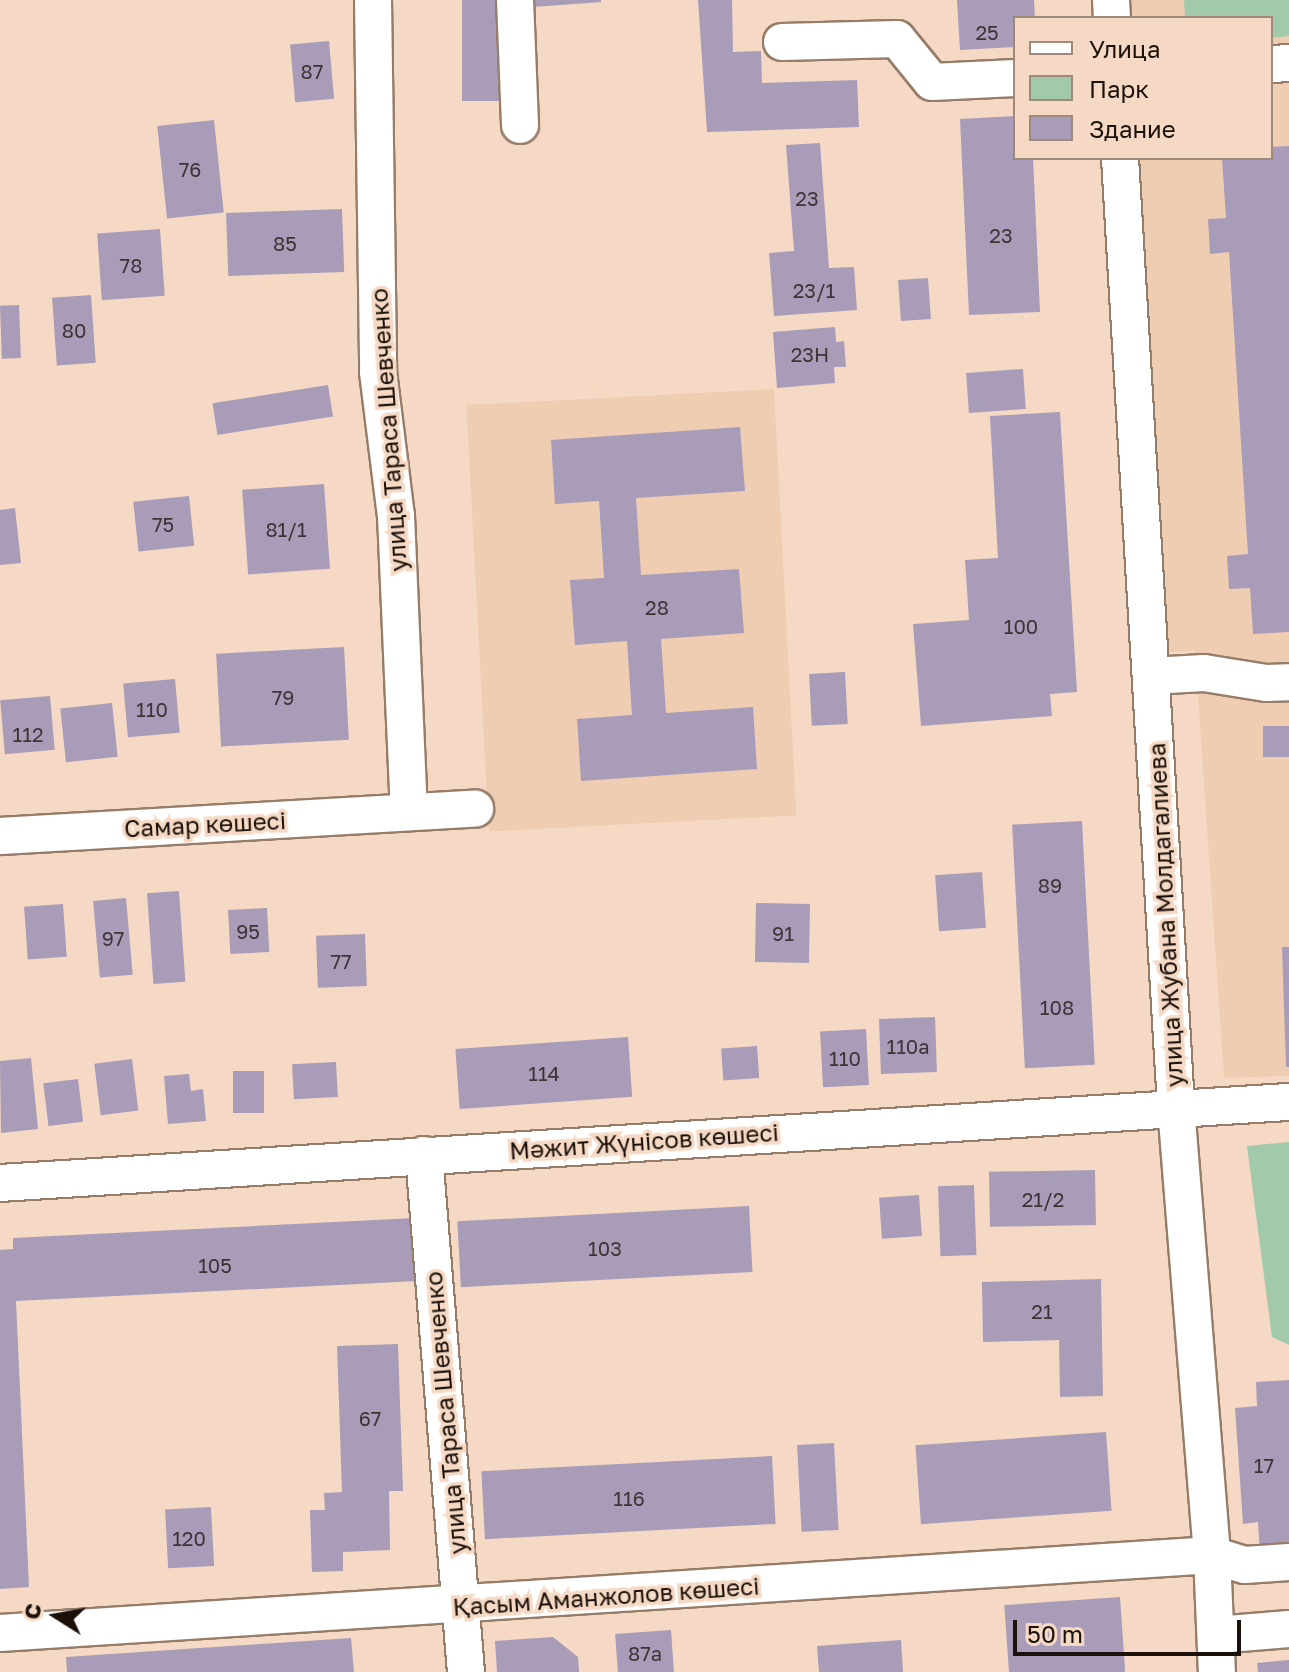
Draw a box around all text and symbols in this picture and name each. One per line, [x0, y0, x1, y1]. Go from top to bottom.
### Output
legend [1013, 16, 1273, 160]
house number: 25 [975, 20, 999, 44]
text: Улица [1089, 34, 1161, 63]
house number: 87 [301, 59, 323, 83]
text: Парк [1089, 74, 1149, 103]
text: Здание [1089, 114, 1176, 143]
house number: 76 [179, 157, 201, 181]
house number: 23 [795, 186, 819, 210]
house number: 23 [989, 223, 1013, 247]
house number: 85 [273, 231, 297, 255]
house number: 78 [120, 253, 142, 277]
house number: 23/1 [793, 278, 835, 302]
street label: улица Тараса Шевченко [364, 287, 412, 573]
house number: 80 [62, 318, 86, 342]
house number: 23Н [791, 342, 829, 366]
house number: 75 [152, 512, 174, 536]
house number: 81/1 [265, 517, 307, 541]
house number: 28 [645, 595, 669, 619]
house number: 100 [1004, 614, 1038, 638]
house number: 79 [272, 685, 294, 709]
house number: 110 [136, 697, 168, 721]
house number: 112 [13, 722, 43, 746]
street label: улица Жубана Молдагалиева [1142, 742, 1188, 1088]
street label: Самар көшесі [123, 805, 287, 843]
house number: 89 [1038, 873, 1062, 897]
house number: 95 [236, 919, 260, 943]
house number: 91 [772, 921, 794, 945]
house number: 97 [102, 926, 124, 950]
house number: 77 [330, 949, 352, 973]
house number: 108 [1040, 995, 1074, 1019]
house number: 110а [886, 1034, 930, 1058]
house number: 110 [829, 1046, 861, 1070]
house number: 114 [528, 1061, 560, 1085]
street label: Мәжит Жүнісов көшесі [508, 1117, 780, 1165]
house number: 21/2 [1022, 1187, 1064, 1211]
house number: 103 [588, 1236, 622, 1260]
house number: 105 [198, 1253, 232, 1277]
street label: улица Тараса Шевченко [418, 1270, 472, 1556]
house number: 21 [1031, 1299, 1053, 1323]
house number: 67 [359, 1406, 381, 1430]
house number: 17 [1254, 1453, 1274, 1477]
house number: 116 [613, 1486, 645, 1510]
house number: 120 [172, 1526, 206, 1550]
street label: Қасым Аманжолов көшесі [452, 1571, 760, 1621]
north arrow [16, 1576, 96, 1656]
text: С [17, 1601, 47, 1622]
scale bar [1017, 1604, 1245, 1654]
text: 50 m [1027, 1619, 1083, 1648]
house number: 87а [628, 1641, 662, 1665]

